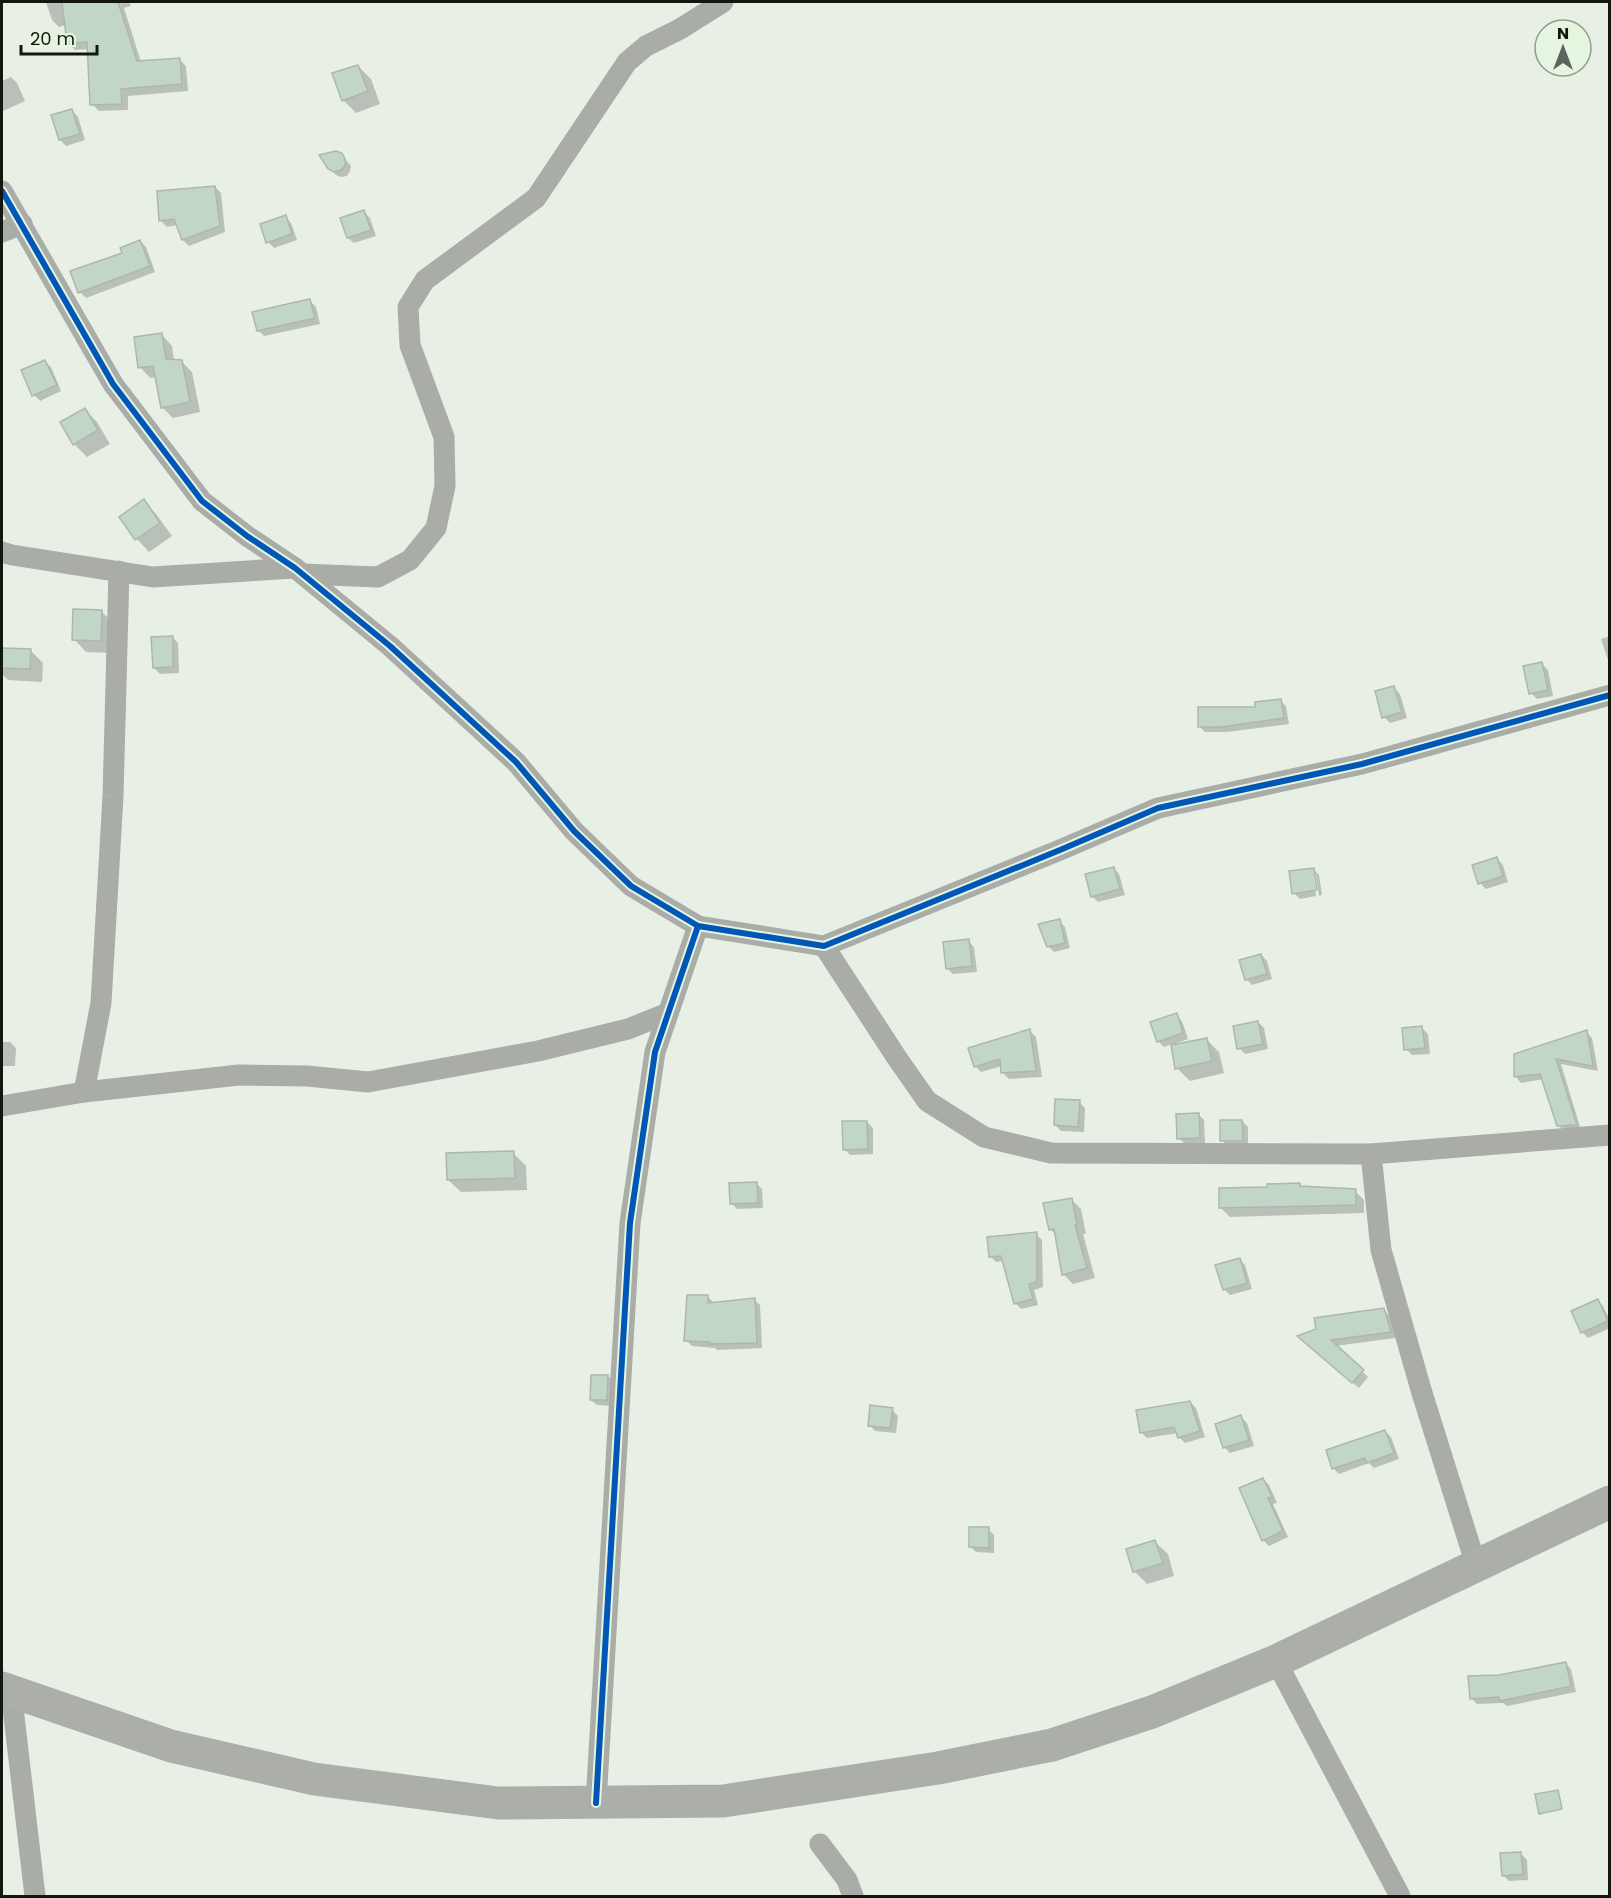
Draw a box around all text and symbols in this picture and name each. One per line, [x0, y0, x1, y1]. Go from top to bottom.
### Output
scale bar [21, 18, 98, 56]
north arrow [1533, 18, 1593, 78]
text: N [1557, 22, 1569, 45]
text: 20 m [30, 26, 75, 51]

